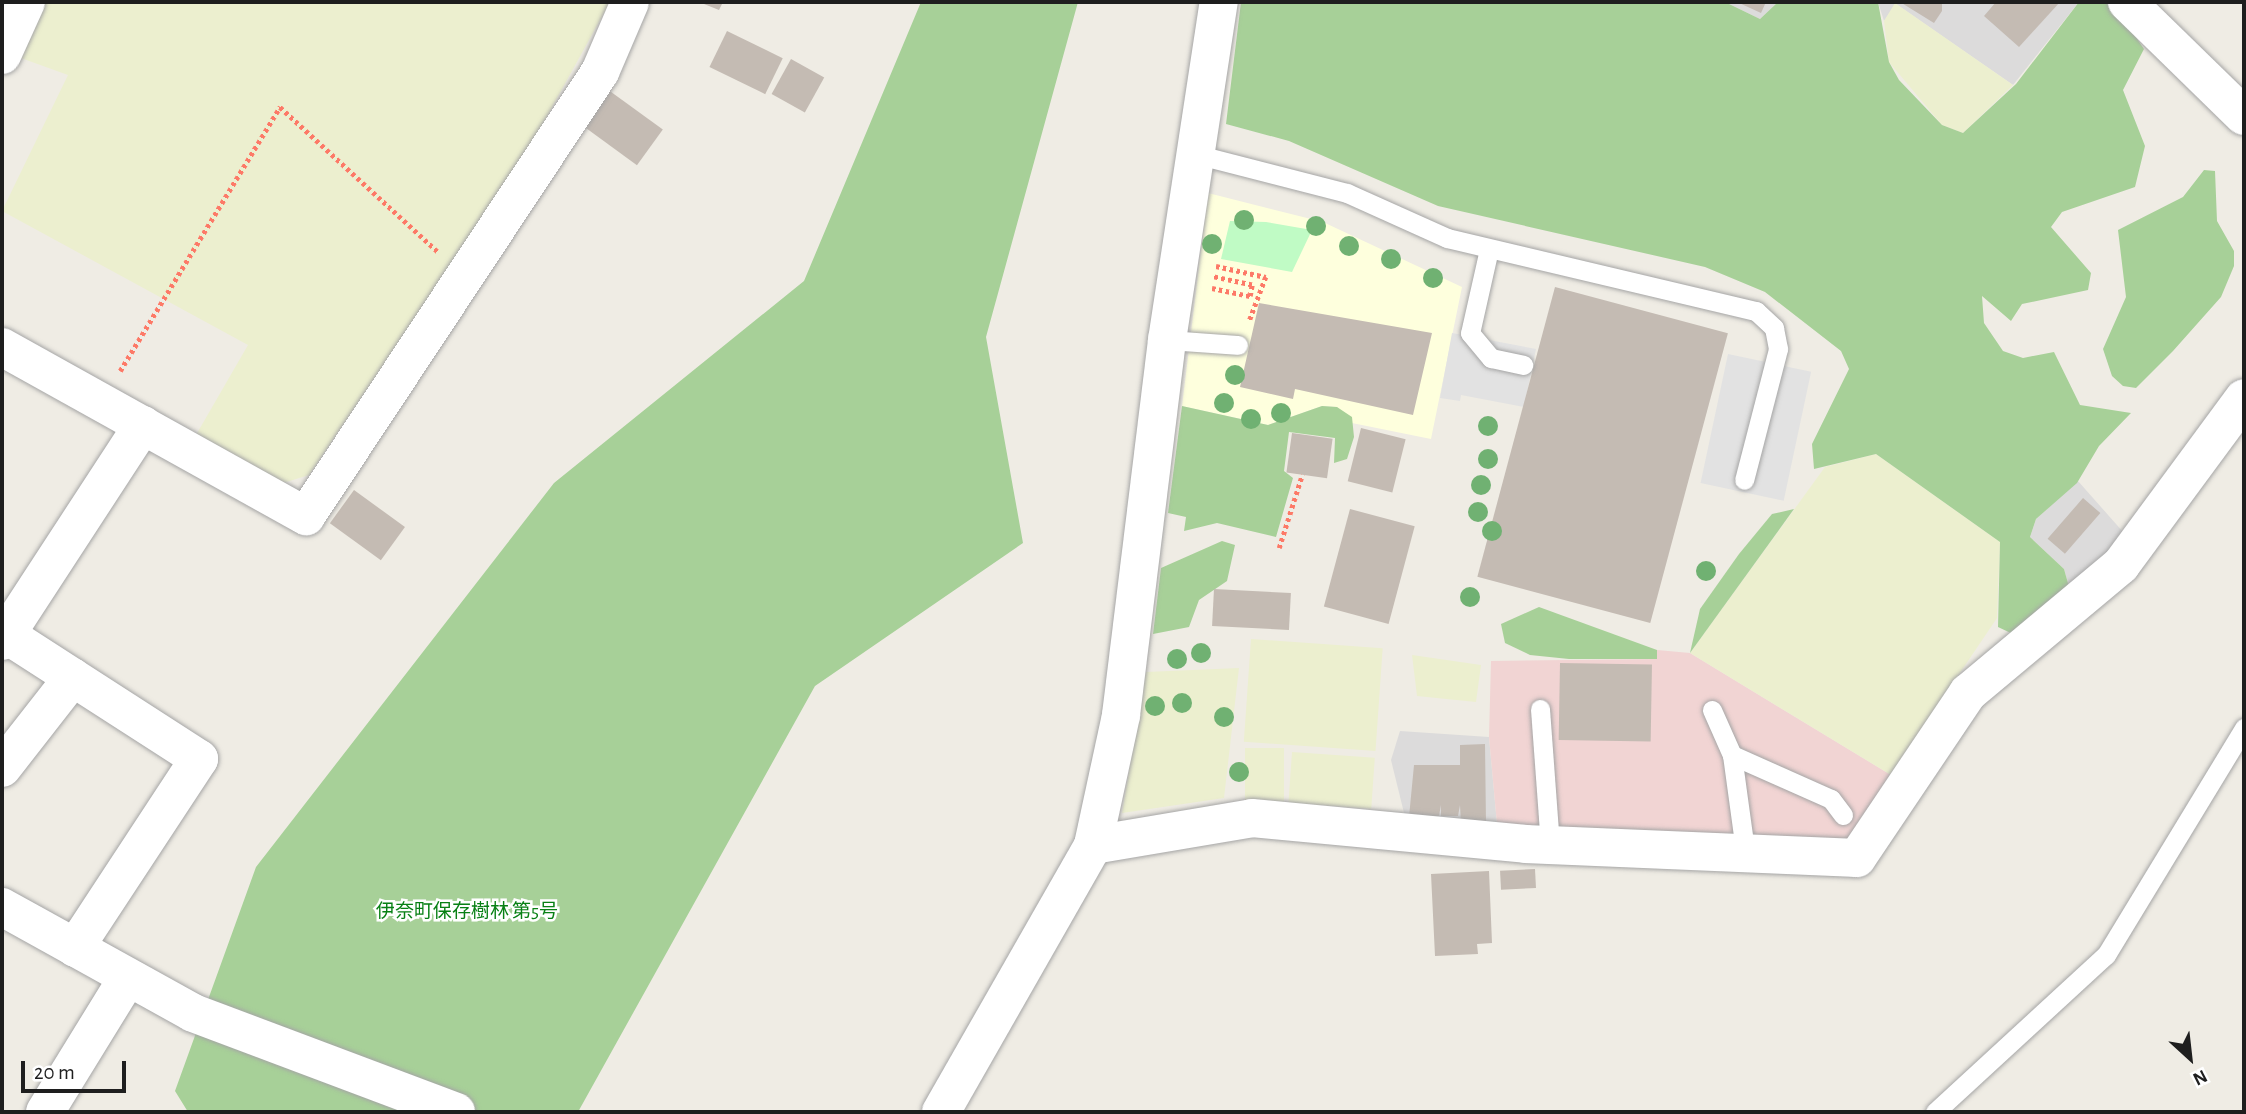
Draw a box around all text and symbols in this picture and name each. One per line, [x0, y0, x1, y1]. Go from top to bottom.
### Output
park label: 伊奈町保存樹林 第5号 [376, 901, 558, 923]
north arrow [2155, 1023, 2225, 1093]
scale bar [24, 1048, 130, 1092]
text: 20 m [34, 1062, 75, 1083]
text: N [2190, 1066, 2210, 1089]

